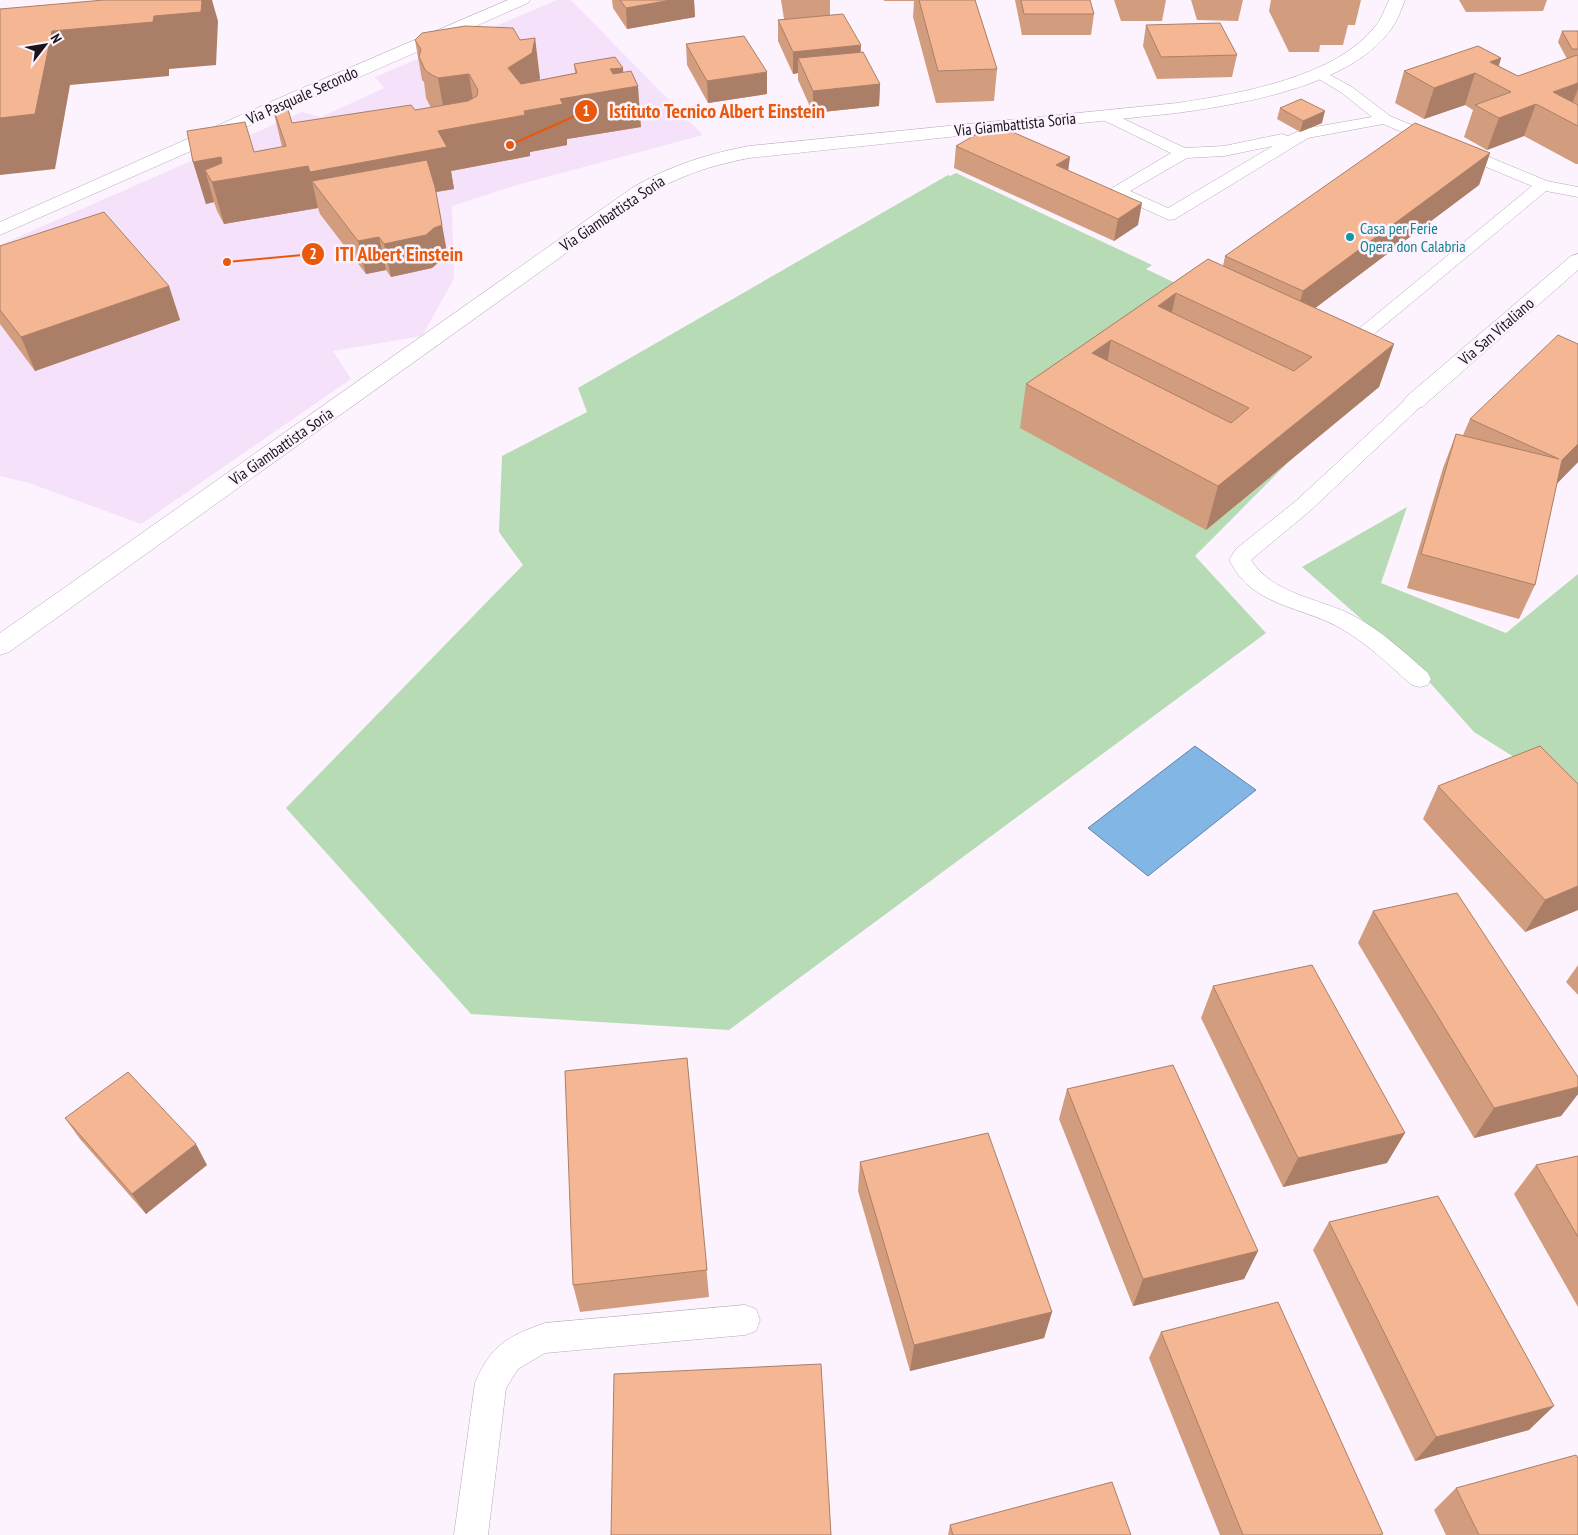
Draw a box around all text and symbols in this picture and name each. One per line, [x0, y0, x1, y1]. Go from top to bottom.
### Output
north arrow [20, 20, 70, 70]
text: N [46, 30, 66, 46]
street label: Via Pasquale Secondo [242, 61, 361, 129]
callout: Istituto Tecnico Albert Einstein [573, 94, 836, 129]
text: Istituto Tecnico Albert Einstein [609, 98, 825, 124]
text: 1 [582, 101, 590, 120]
street label: Via Giambattista Soria [952, 108, 1077, 140]
street label: Via Giambattista Soria [555, 171, 668, 256]
place label: Casa per Ferie Opera don Calabria [1360, 218, 1466, 256]
marker: Casa per Ferie Opera don Calabria [1344, 231, 1356, 243]
callout: ITI Albert Einstein [300, 236, 474, 271]
text: ITI Albert Einstein [335, 241, 463, 267]
text: 2 [309, 244, 317, 263]
street label: Via San Vitaliano [1454, 293, 1538, 370]
street label: Via Giambattista Soria [224, 403, 337, 490]

